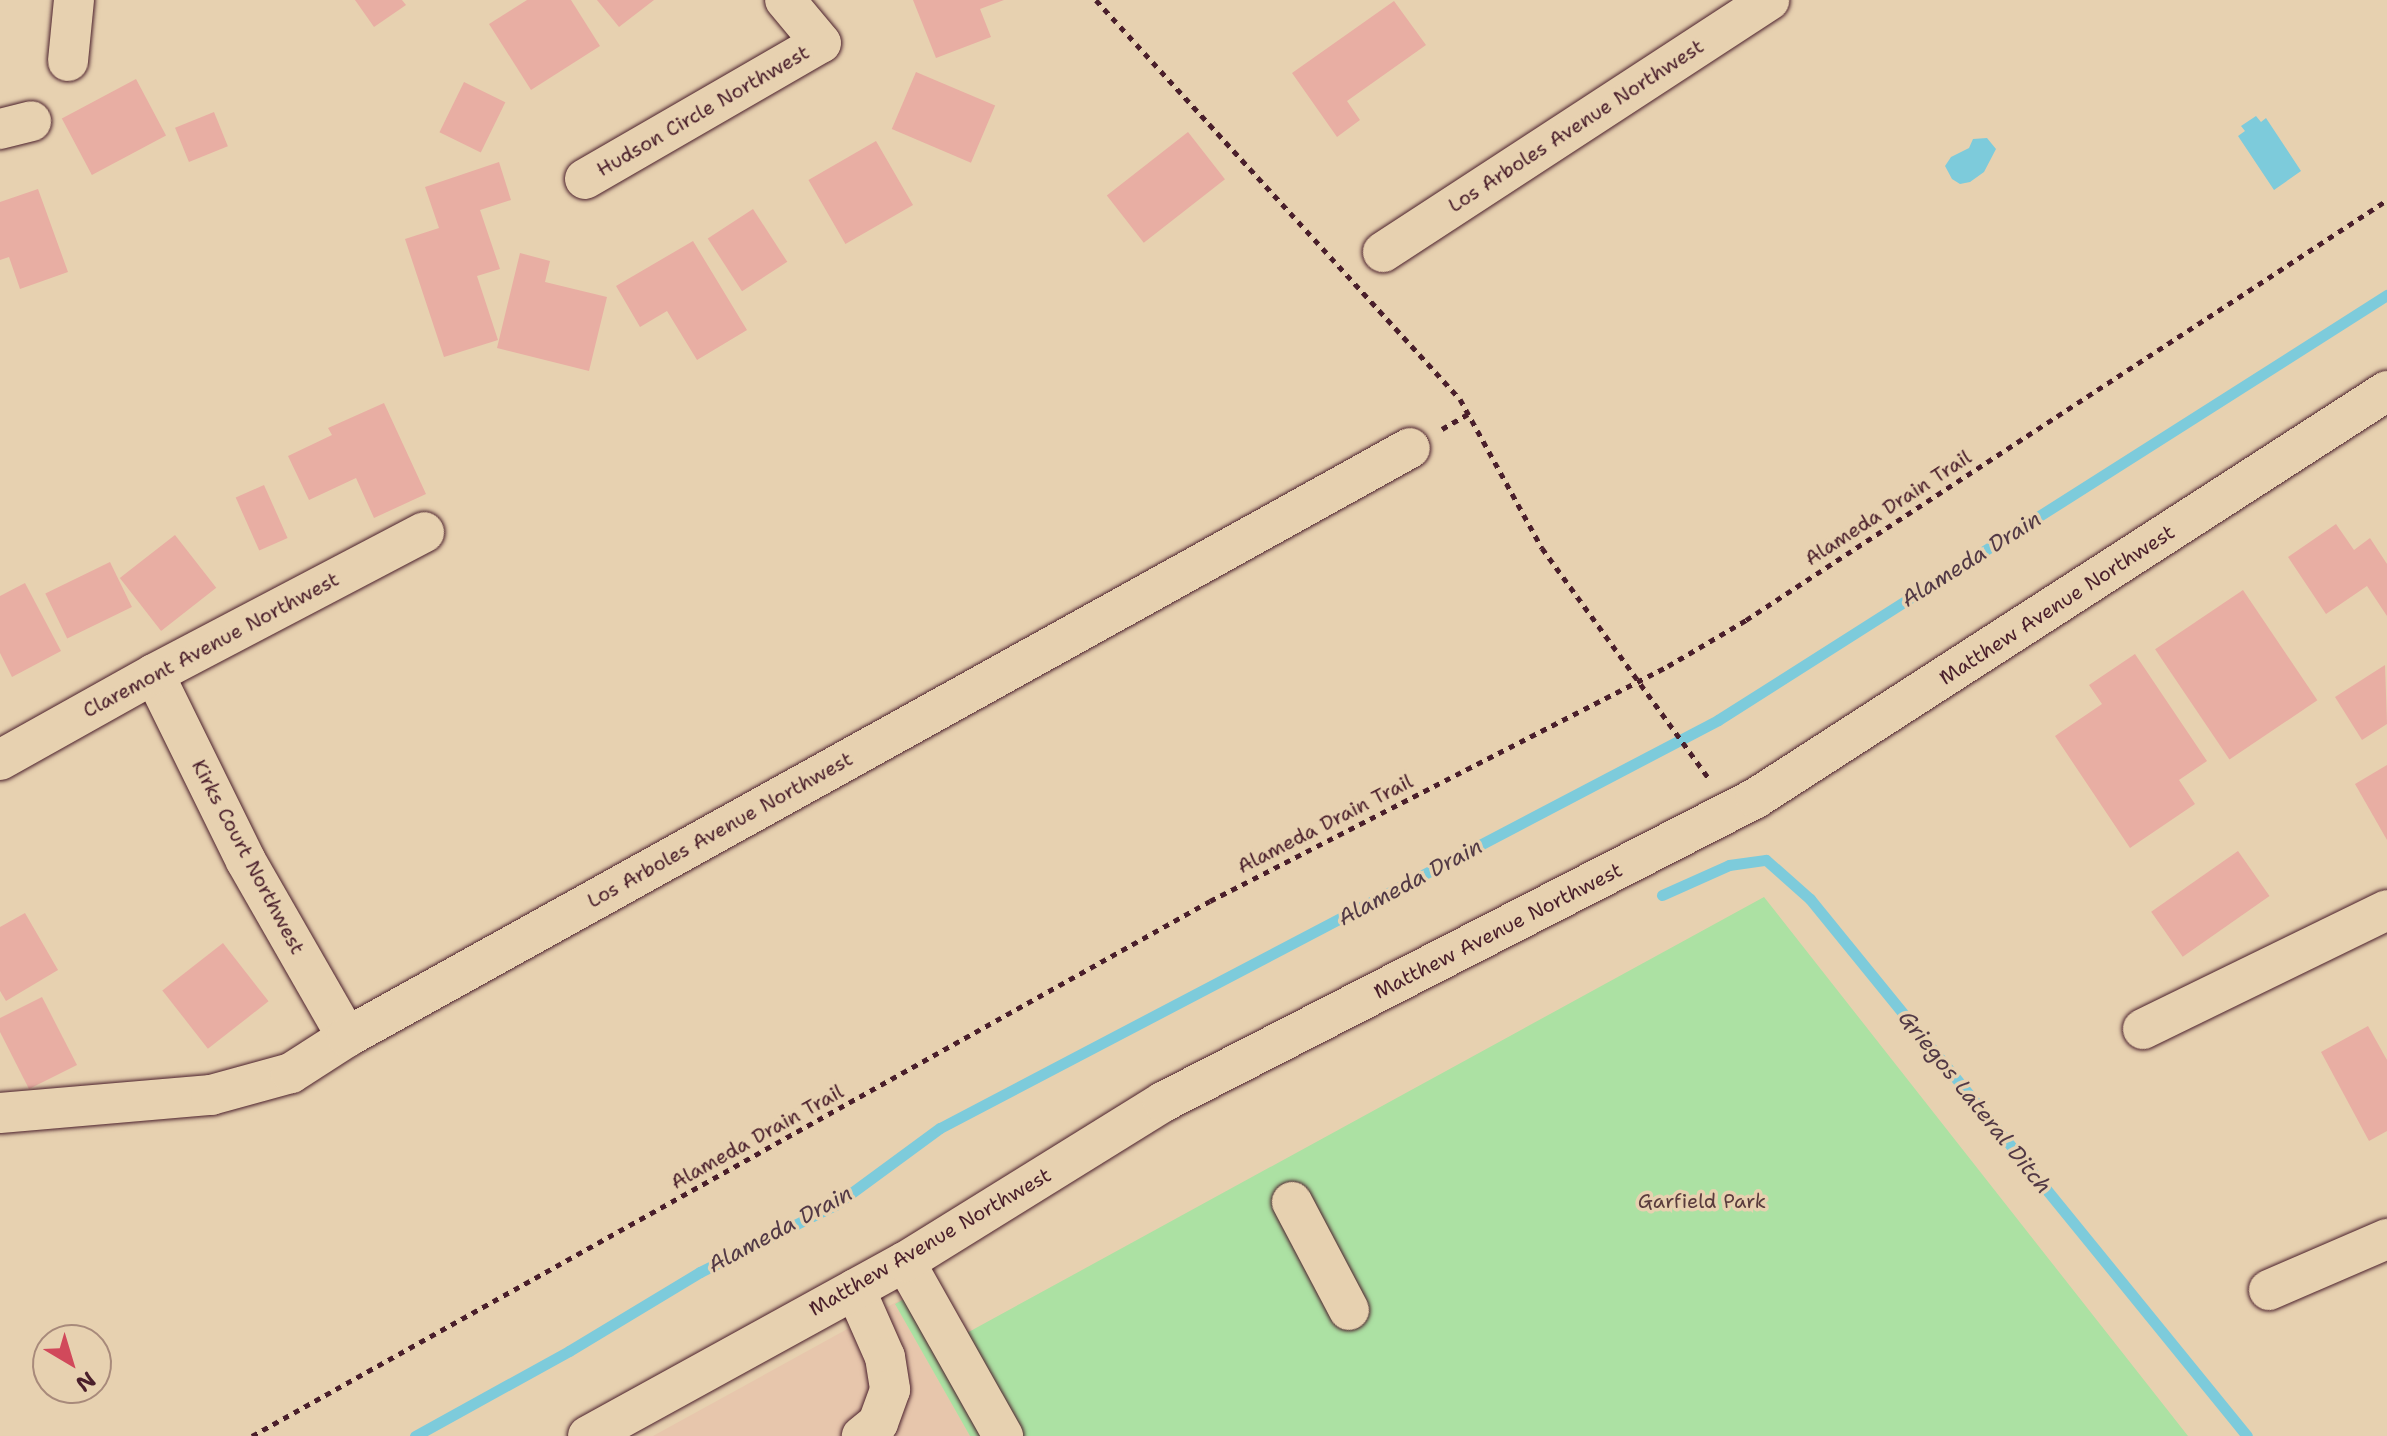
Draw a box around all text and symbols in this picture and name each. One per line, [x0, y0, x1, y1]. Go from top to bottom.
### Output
street label: Los Arboles Avenue Northwest [1444, 34, 1708, 218]
street label: Hudson Circle Northwest [592, 40, 814, 182]
street label: Alameda Drain Trail [1800, 445, 1976, 571]
water label: Alameda Drain [1896, 505, 2046, 613]
street label: Matthew Avenue Northwest [1935, 520, 2179, 690]
street label: Claremont Avenue Northwest [79, 567, 343, 723]
street label: Los Arboles Avenue Northwest [583, 747, 857, 913]
street label: Kirks Court Northwest [186, 756, 310, 958]
street label: Alameda Drain Trail [1233, 769, 1417, 879]
water label: Alameda Drain [1333, 833, 1487, 931]
street label: Matthew Avenue Northwest [1370, 858, 1626, 1004]
water label: Griegos Lateral Ditch [1893, 1005, 2057, 1199]
street label: Alameda Drain Trail [666, 1080, 848, 1194]
street label: Matthew Avenue Northwest [805, 1163, 1055, 1321]
water label: Alameda Drain [703, 1180, 857, 1278]
park label: Garfield Park [1638, 1189, 1766, 1213]
north arrow [32, 1324, 112, 1404]
text: N [70, 1365, 102, 1399]

